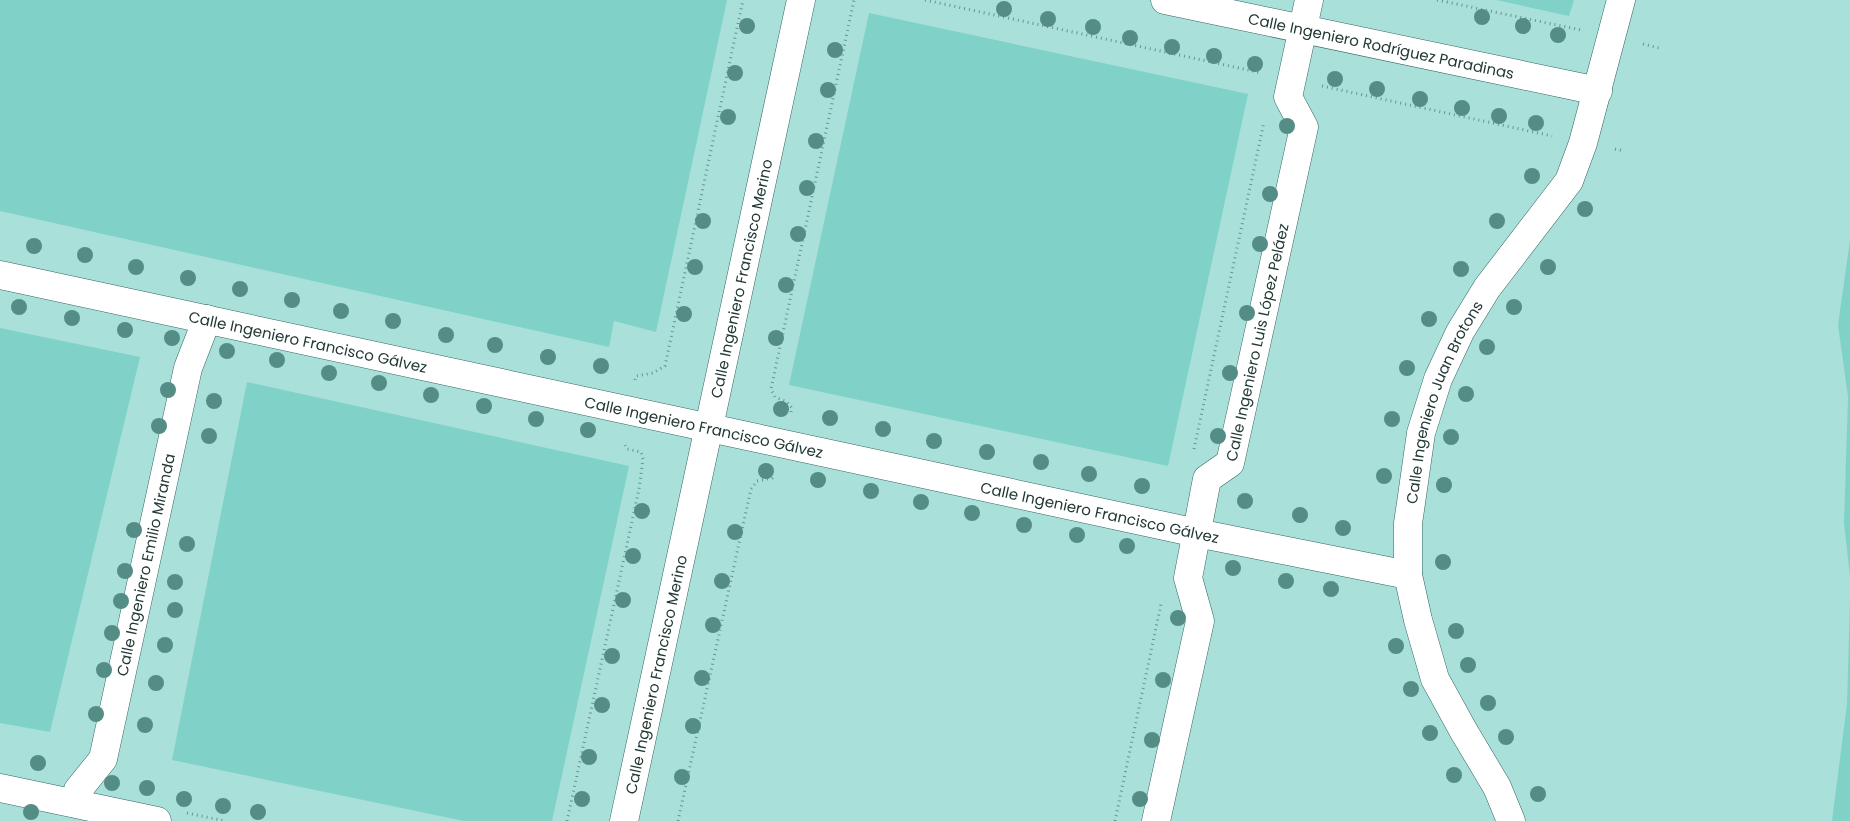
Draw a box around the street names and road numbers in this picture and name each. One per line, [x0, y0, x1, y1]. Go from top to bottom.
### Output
street label: Calle Ingeniero Rodríguez Paradinas [1246, 7, 1516, 84]
street label: Calle Ingeniero Francisco Merino [705, 157, 777, 400]
street label: Calle Ingeniero Luis López Peláez [1220, 221, 1293, 463]
street label: Calle Ingeniero Juan Brotons [1401, 296, 1488, 505]
street label: Calle Ingeniero Francisco Gálvez [187, 305, 429, 377]
street label: Calle Ingeniero Francisco Gálvez [583, 391, 825, 463]
street label: Calle Ingeniero Emilio Miranda [111, 451, 180, 678]
street label: Calle Ingeniero Francisco Gálvez [979, 476, 1221, 548]
street label: Calle Ingeniero Francisco Merino [620, 553, 692, 796]

